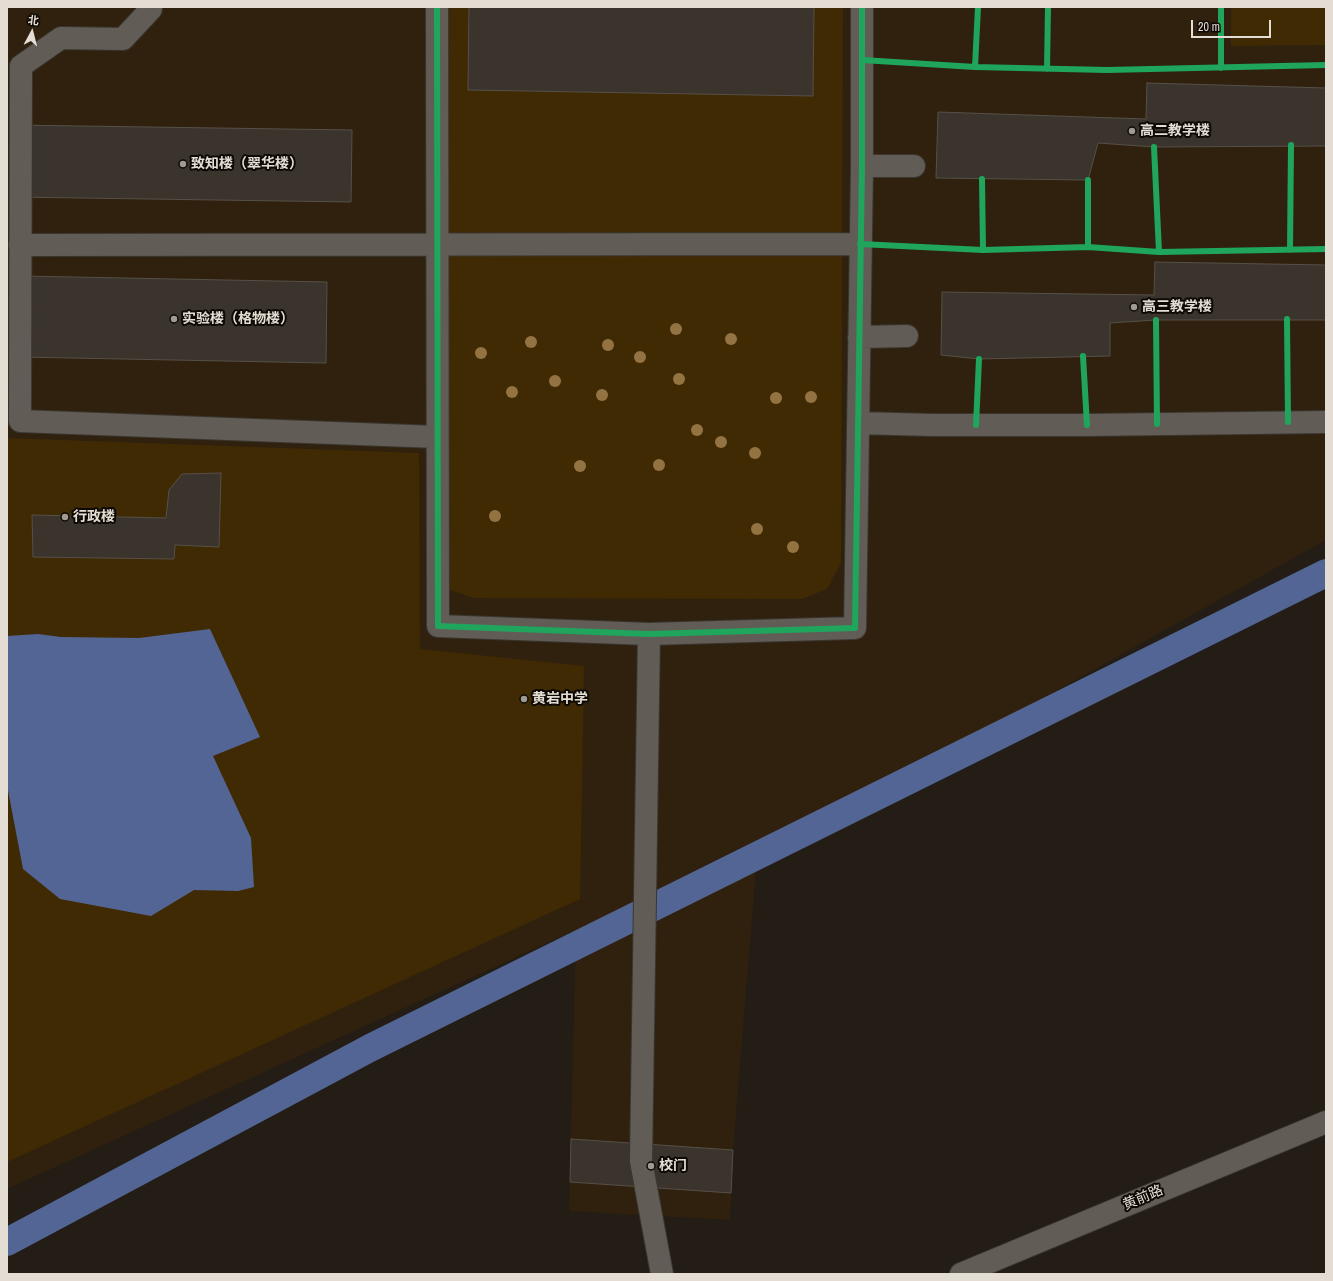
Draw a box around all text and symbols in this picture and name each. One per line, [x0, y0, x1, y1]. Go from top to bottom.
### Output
north arrow [12, 12, 52, 52]
text: 北 [27, 12, 40, 28]
scale bar [1193, 12, 1273, 38]
text: 20 m [1198, 19, 1220, 35]
place label: 高二教学楼 [1140, 123, 1210, 139]
marker: 高二教学楼 [1127, 126, 1137, 136]
place label: 致知楼（翠华楼） [191, 156, 303, 172]
marker: 致知楼（翠华楼） [178, 159, 188, 169]
place label: 高三教学楼 [1142, 299, 1212, 315]
marker: 高三教学楼 [1129, 302, 1139, 312]
place label: 实验楼（格物楼） [182, 311, 294, 327]
marker: 实验楼（格物楼） [169, 314, 179, 324]
place label: 行政楼 [73, 509, 115, 525]
marker: 行政楼 [60, 512, 70, 522]
place label: 黄岩中学 [532, 691, 588, 707]
marker: 黄岩中学 [519, 694, 529, 704]
place label: 校门 [659, 1158, 687, 1174]
marker: 校门 [646, 1161, 656, 1171]
street label: 黄前路 [1120, 1182, 1166, 1214]

